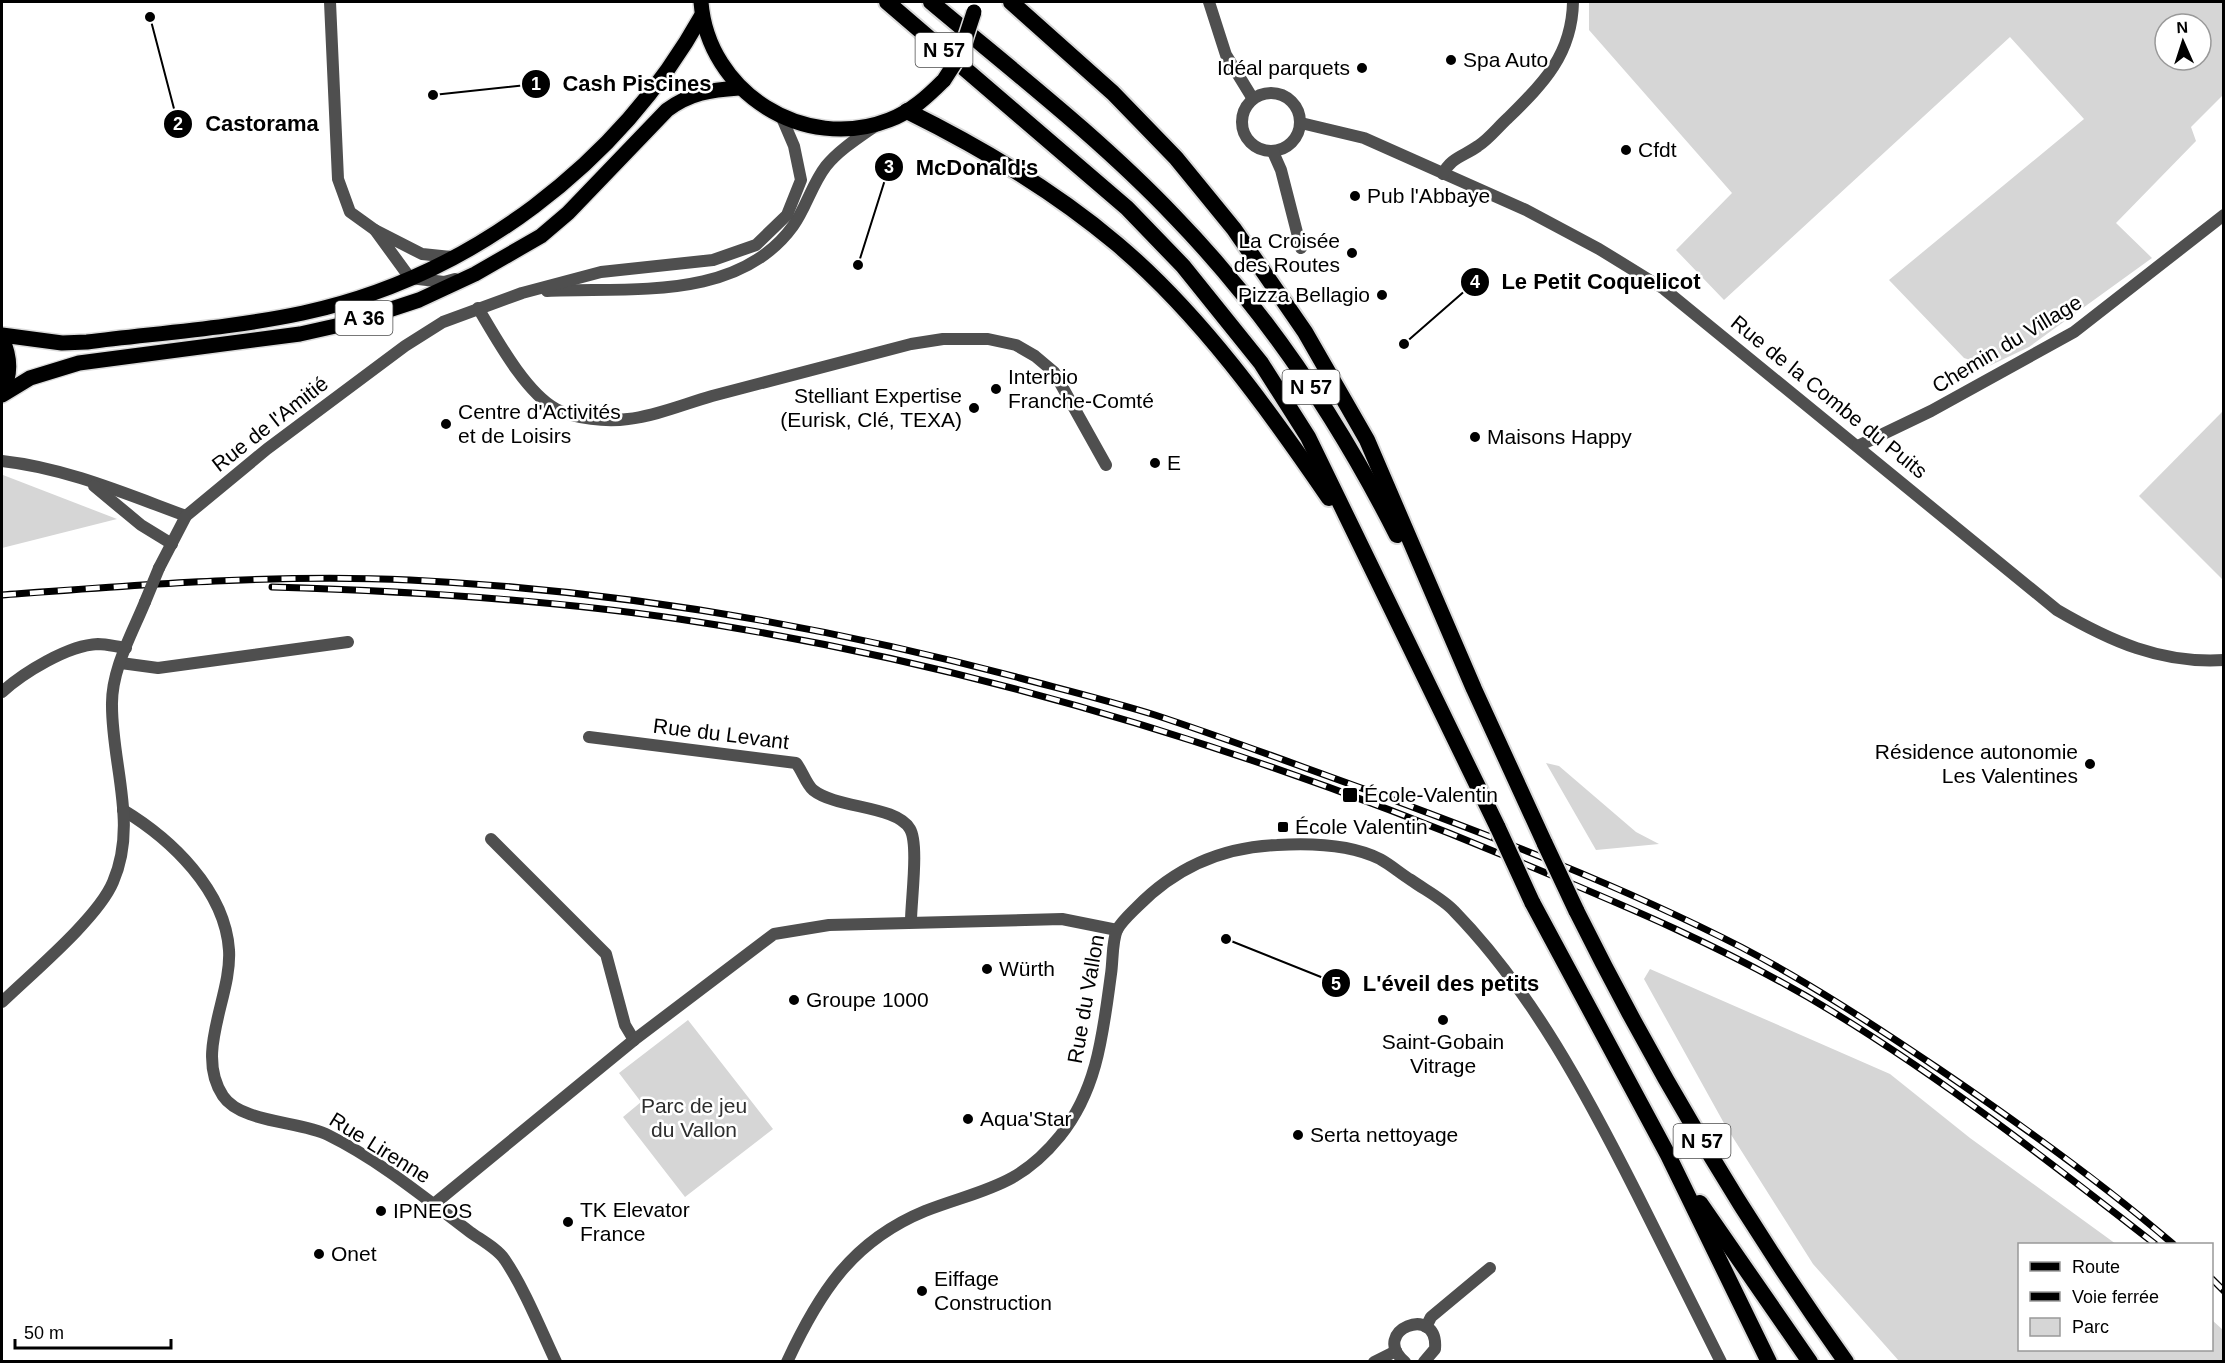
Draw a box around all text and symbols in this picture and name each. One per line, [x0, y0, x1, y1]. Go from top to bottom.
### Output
north arrow [2153, 12, 2213, 72]
text: N [2176, 19, 2188, 36]
road number: N 57 [916, 33, 972, 67]
place label: Spa Auto [1463, 48, 1548, 71]
marker: Spa Auto [1444, 53, 1458, 67]
place label: Idéal parquets [1217, 56, 1350, 79]
marker: Idéal parquets [1355, 61, 1369, 75]
callout: Cash Piscines [521, 64, 724, 104]
text: Cash Piscines [562, 71, 712, 96]
text: 1 [531, 74, 541, 94]
callout: Castorama [163, 104, 331, 144]
text: Castorama [205, 111, 320, 136]
text: 2 [173, 114, 183, 134]
place label: Cfdt [1638, 138, 1677, 161]
marker: Cfdt [1619, 143, 1633, 157]
callout: McDonald's [874, 147, 1050, 187]
text: McDonald's [916, 155, 1038, 180]
text: 3 [884, 157, 894, 177]
place label: Pub l'Abbaye [1367, 184, 1490, 207]
marker: Pub l'Abbaye [1348, 189, 1362, 203]
place label: La Croisée des Routes [1234, 229, 1340, 276]
marker: La Croisée des Routes [1345, 246, 1359, 260]
callout: Le Petit Coquelicot [1460, 262, 1713, 302]
text: Le Petit Coquelicot [1501, 269, 1701, 294]
text: 4 [1470, 272, 1480, 292]
place label: Pizza Bellagio [1238, 283, 1370, 306]
marker: Pizza Bellagio [1375, 288, 1389, 302]
street label: Chemin du Village [1928, 290, 2086, 397]
road number: A 36 [336, 301, 392, 335]
street label: Rue de la Combe du Puits [1727, 311, 1932, 483]
place label: Interbio Franche-Comté [1008, 365, 1154, 412]
road number: N 57 [1282, 370, 1340, 404]
street label: Rue de l'Amitié [207, 371, 332, 476]
marker: Interbio Franche-Comté [989, 382, 1003, 396]
place label: Stelliant Expertise (Eurisk, Clé, TEXA) [780, 384, 962, 431]
place label: Centre d'Activités et de Loisirs [458, 400, 621, 447]
marker: Stelliant Expertise (Eurisk, Clé, TEXA) [967, 401, 981, 415]
marker: Centre d'Activités et de Loisirs [439, 417, 453, 431]
place label: Maisons Happy [1487, 425, 1632, 448]
marker: Maisons Happy [1468, 430, 1482, 444]
place label: E [1167, 451, 1181, 474]
marker: E [1148, 456, 1162, 470]
street label: Rue du Levant [652, 714, 790, 753]
place label: Résidence autonomie Les Valentines [1875, 740, 2078, 787]
marker: Résidence autonomie Les Valentines [2083, 757, 2097, 771]
place label: École-Valentin [1364, 783, 1498, 806]
marker: École-Valentin [1341, 786, 1359, 804]
place label: École Valentin [1295, 815, 1428, 838]
marker: École Valentin [1276, 820, 1290, 834]
street label: Rue du Vallon [1063, 933, 1108, 1065]
place label: Würth [999, 957, 1055, 980]
marker: Würth [980, 962, 994, 976]
callout: L'éveil des petits [1321, 963, 1551, 1003]
text: L'éveil des petits [1363, 971, 1539, 996]
text: 5 [1331, 974, 1341, 994]
place label: Groupe 1000 [806, 988, 929, 1011]
marker: Groupe 1000 [787, 993, 801, 1007]
marker: Saint-Gobain Vitrage [1436, 1013, 1450, 1027]
place label: Saint-Gobain Vitrage [1382, 1030, 1504, 1077]
park label: Parc de jeu du Vallon [641, 1094, 747, 1141]
place label: Aqua'Star [980, 1107, 1072, 1130]
street label: Rue Lirenne [326, 1108, 435, 1188]
marker: Aqua'Star [961, 1112, 975, 1126]
place label: Serta nettoyage [1310, 1123, 1458, 1146]
road number: N 57 [1674, 1124, 1730, 1158]
marker: Serta nettoyage [1291, 1128, 1305, 1142]
place label: TK Elevator France [580, 1198, 690, 1245]
place label: IPNEOS [393, 1199, 472, 1222]
marker: IPNEOS [374, 1204, 388, 1218]
marker: TK Elevator France [561, 1215, 575, 1229]
place label: Onet [331, 1242, 377, 1265]
legend [2018, 1243, 2213, 1351]
marker: Onet [312, 1247, 326, 1261]
text: Route [2072, 1257, 2120, 1277]
place label: Eiffage Construction [934, 1267, 1052, 1314]
marker: Eiffage Construction [915, 1284, 929, 1298]
text: Voie ferrée [2072, 1287, 2159, 1307]
scale bar [15, 1312, 171, 1350]
text: Parc [2072, 1317, 2109, 1337]
text: 50 m [24, 1323, 64, 1343]

